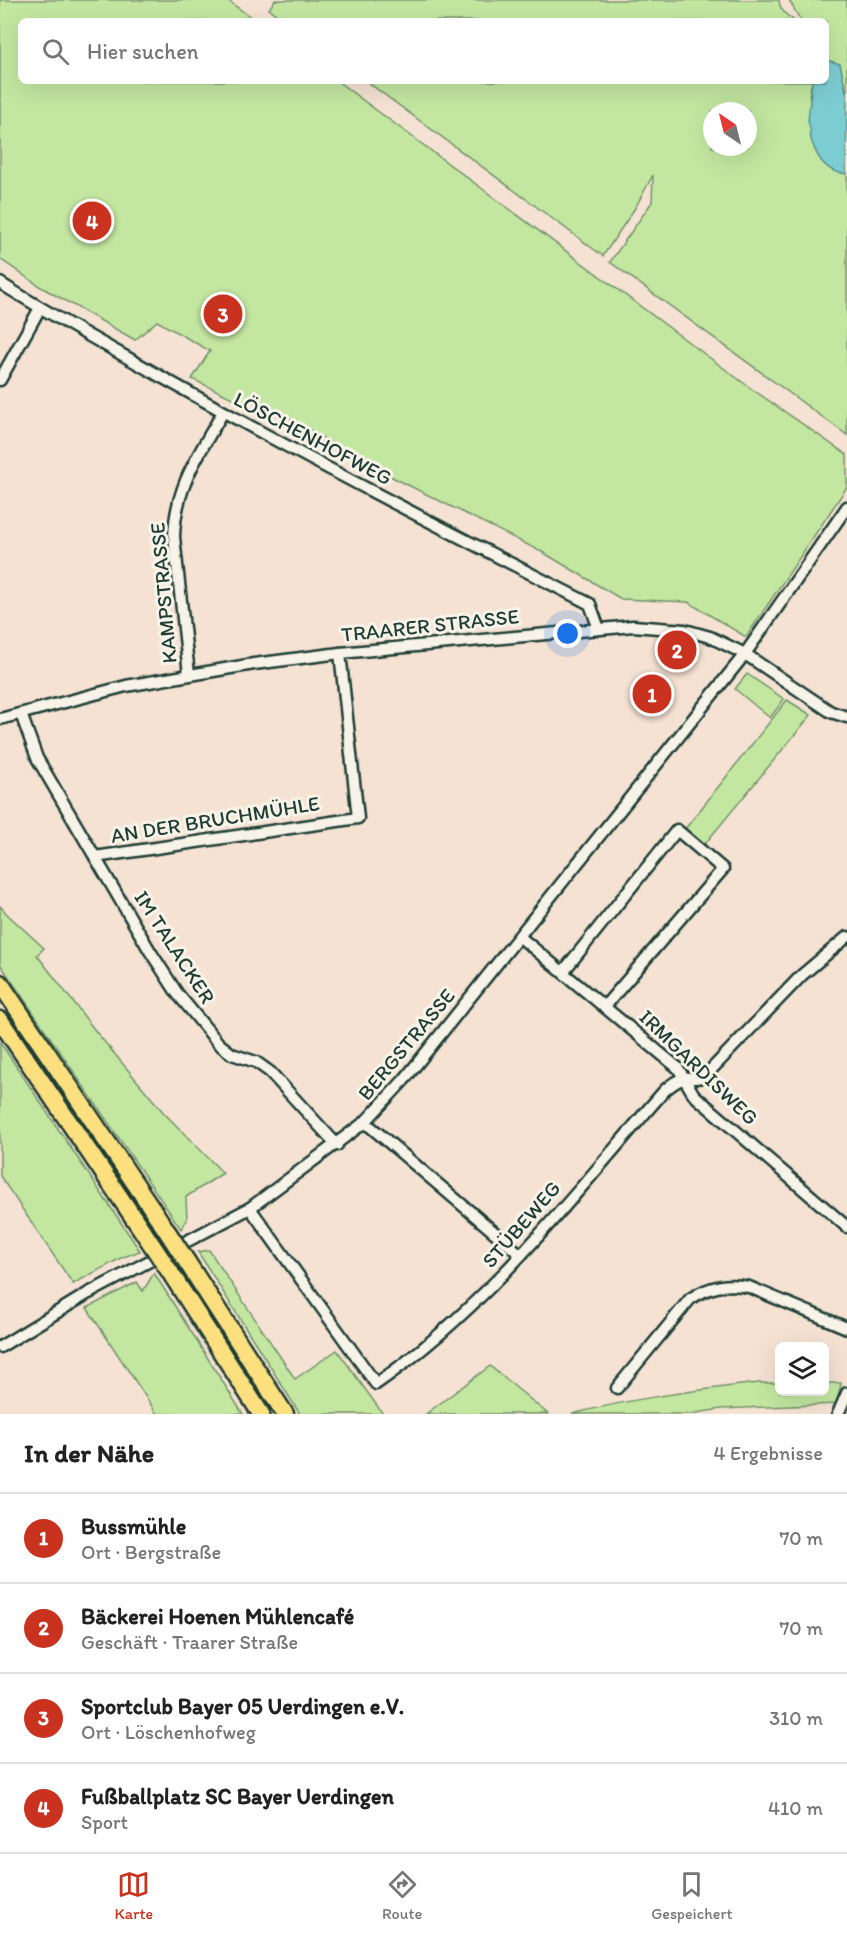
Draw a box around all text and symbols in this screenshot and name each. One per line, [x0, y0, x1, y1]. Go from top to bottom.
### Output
search box [18, 18, 829, 84]
icon: search [39, 35, 72, 68]
text: Hier suchen [87, 38, 198, 65]
north arrow [703, 102, 757, 156]
pin: 4 [72, 198, 112, 244]
pin: 3 [204, 292, 242, 336]
street label: LÖSCHENHOFWEG [230, 386, 396, 490]
street label: KAMPSTRASSE [144, 522, 182, 664]
street label: TRAARER STRASSE [340, 603, 520, 647]
your location [553, 619, 582, 648]
pin: 2 [658, 628, 696, 672]
pin: 1 [632, 672, 672, 716]
street label: AN DER BRUCHMÜHLE [109, 790, 321, 848]
street label: IM TALACKER [129, 886, 221, 1008]
street label: BERGSTRASSE [352, 983, 460, 1105]
street label: IRMGARDISWEG [635, 1004, 763, 1130]
street label: STÜBEWEG [476, 1175, 566, 1273]
map controls [775, 1342, 829, 1396]
button: layers [775, 1342, 829, 1396]
text: In der Nähe [24, 1437, 154, 1469]
text: 4 Ergebnisse [713, 1441, 823, 1465]
text: Bussmühle [81, 1513, 186, 1540]
text: 1 [39, 1526, 48, 1550]
text: 70 m [779, 1526, 823, 1550]
text: Ort · Bergstraße [81, 1540, 221, 1564]
text: Bäckerei Hoenen Mühlencafé [81, 1603, 354, 1630]
text: 2 [38, 1616, 49, 1640]
text: 70 m [779, 1616, 823, 1640]
text: Geschäft · Traarer Straße [81, 1630, 298, 1654]
text: Sportclub Bayer 05 Uerdingen e.V. [81, 1693, 404, 1720]
text: 3 [38, 1706, 49, 1730]
text: 310 m [769, 1706, 823, 1730]
text: Ort · Löschenhofweg [81, 1720, 256, 1744]
text: Fußballplatz SC Bayer Uerdingen [81, 1783, 394, 1810]
text: 4 [37, 1796, 50, 1820]
text: 410 m [768, 1796, 823, 1820]
text: Sport [81, 1810, 128, 1834]
tab: Karte [115, 1868, 153, 1923]
tab: Route [382, 1868, 422, 1923]
tab: Gespeichert [651, 1868, 732, 1923]

